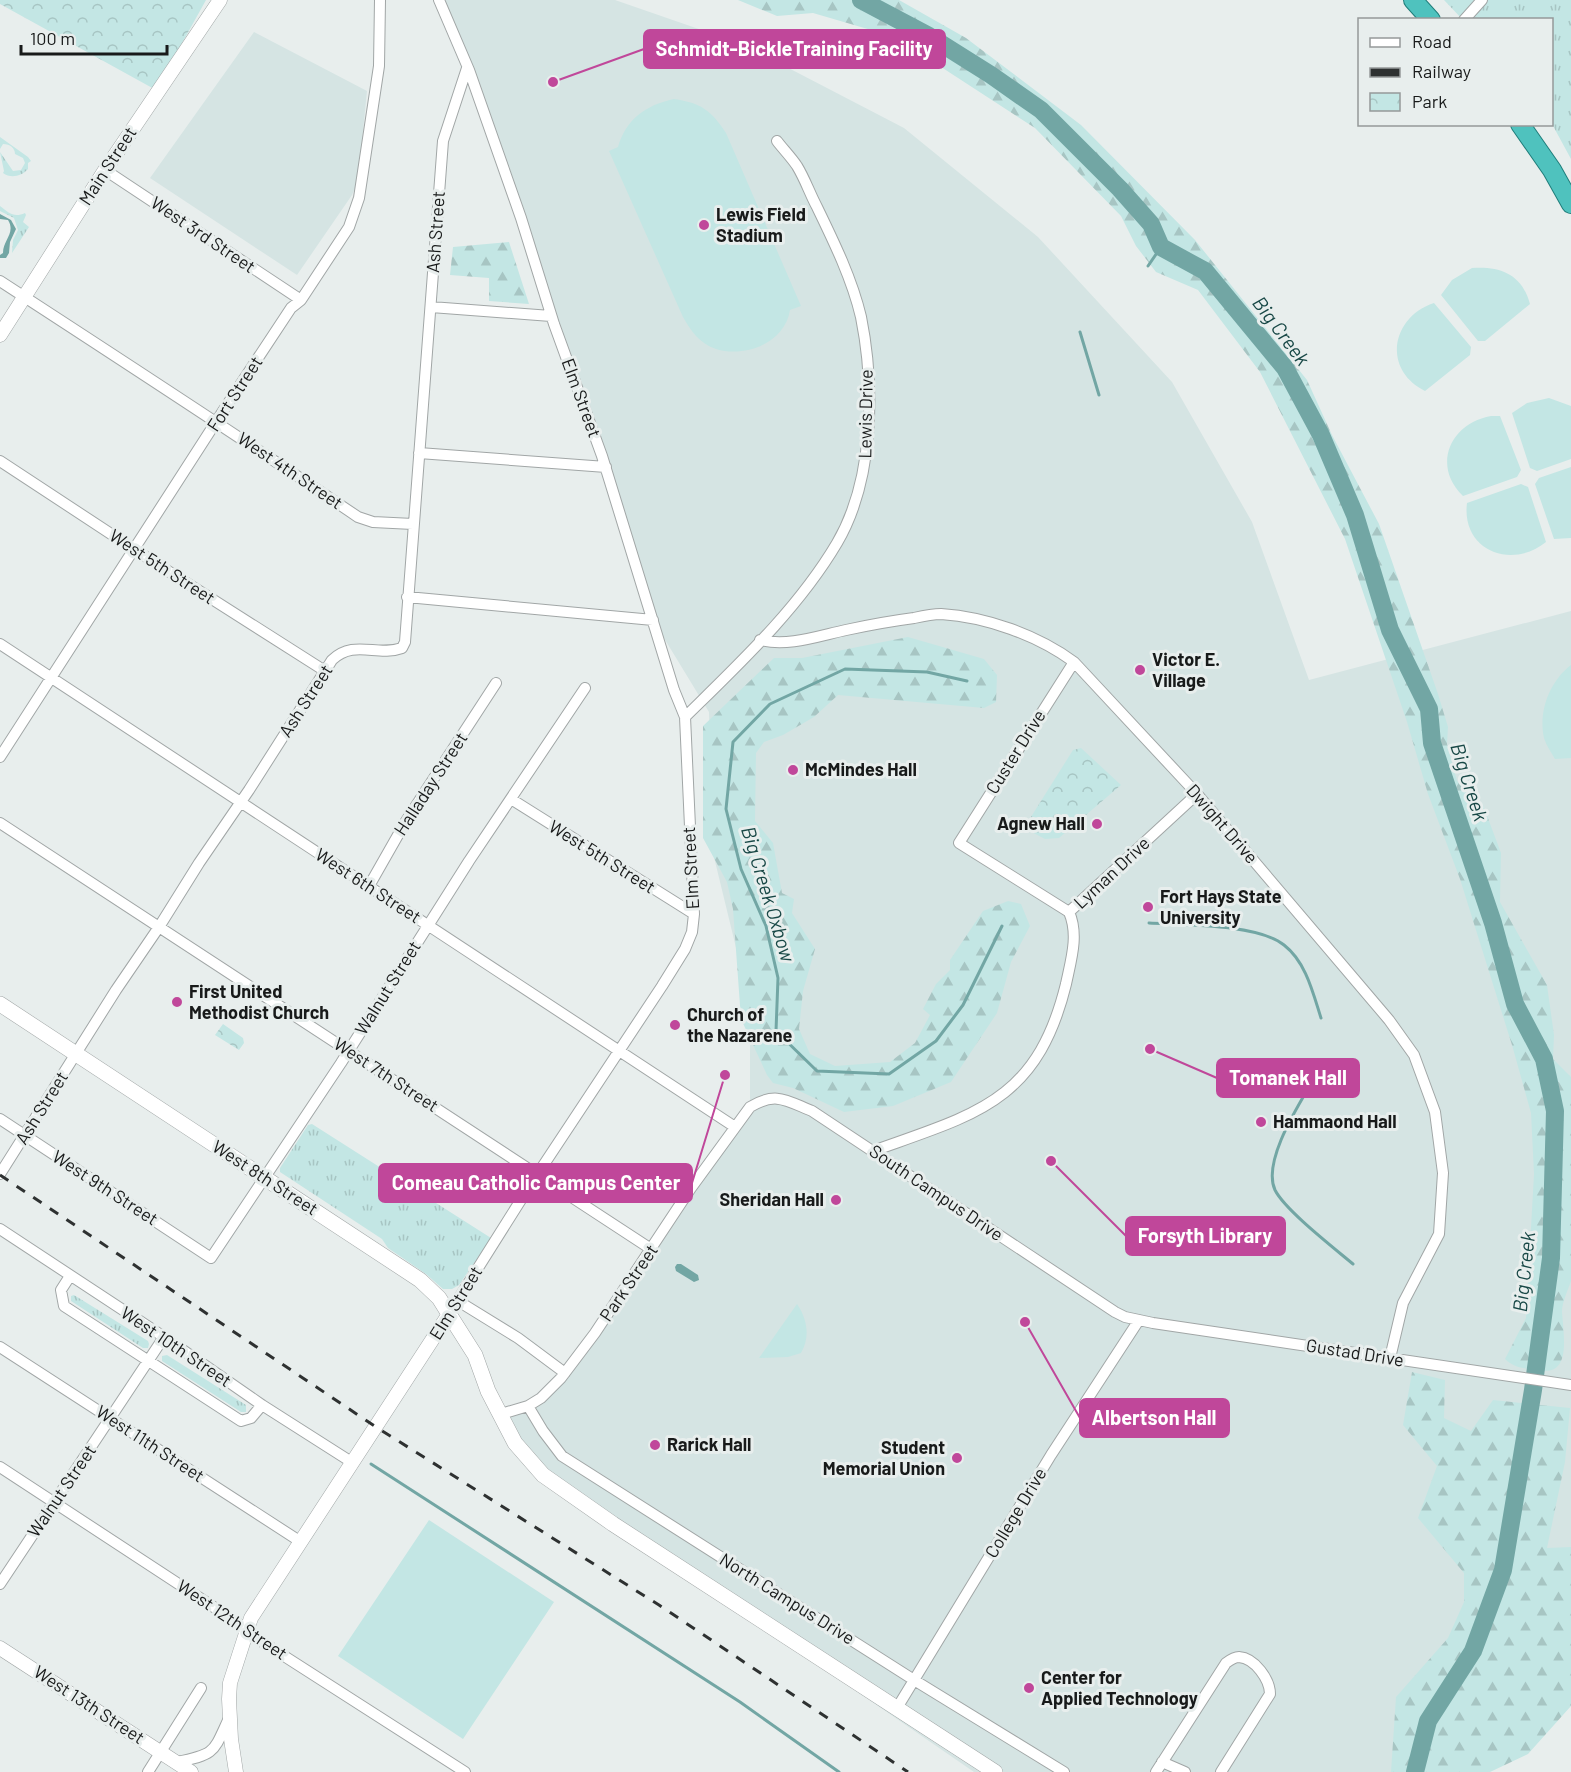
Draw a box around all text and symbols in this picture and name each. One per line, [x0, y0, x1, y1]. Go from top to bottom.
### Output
scale bar [21, 18, 166, 56]
legend [1358, 18, 1553, 126]
text: 100 m [30, 27, 75, 49]
callout: Schmidt-BickleTraining Facility [644, 30, 945, 68]
text: Road [1412, 30, 1452, 52]
text: Schmidt-BickleTraining Facility [655, 36, 933, 60]
text: Railway [1412, 60, 1471, 82]
text: Park [1412, 90, 1447, 112]
street label: Main Street [74, 122, 141, 209]
street label: Ash Street [421, 190, 449, 274]
street label: West 3rd Street [147, 191, 260, 277]
place label: Lewis Field Stadium [716, 203, 806, 246]
marker: Lewis Field Stadium [697, 218, 711, 232]
water label: Big Creek [1248, 291, 1316, 370]
street label: Fort Street [202, 352, 267, 435]
street label: Elm Street [557, 355, 606, 440]
street label: Lewis Drive [853, 369, 877, 459]
street label: West 4th Street [234, 427, 347, 513]
street label: West 5th Street [106, 524, 219, 608]
place label: Victor E. Village [1152, 648, 1220, 691]
street label: Ash Street [274, 660, 337, 741]
marker: Victor E. Village [1133, 663, 1147, 677]
street label: Custer Drive [981, 705, 1050, 798]
street label: Halladay Street [389, 728, 472, 839]
water label: Big Creek [1446, 740, 1494, 824]
place label: McMindes Hall [805, 758, 917, 780]
marker: McMindes Hall [786, 763, 800, 777]
street label: Dwight Drive [1182, 779, 1263, 868]
place label: Agnew Hall [997, 812, 1085, 834]
street label: West 5th Street [545, 815, 660, 898]
marker: Agnew Hall [1090, 817, 1104, 831]
water label: Big Creek Oxbow [737, 823, 801, 965]
street label: Elm Street [677, 826, 703, 910]
street label: Lyman Drive [1069, 832, 1154, 913]
street label: West 6th Street [312, 843, 425, 927]
place label: Fort Hays State University [1160, 885, 1282, 928]
marker: Fort Hays State University [1141, 900, 1155, 914]
street label: Walnut Street [349, 936, 425, 1039]
place label: First United Methodist Church [189, 980, 329, 1023]
marker: First United Methodist Church [170, 995, 184, 1009]
place label: Church of the Nazarene [687, 1003, 793, 1046]
marker: Church of the Nazarene [668, 1018, 682, 1032]
street label: West 7th Street [330, 1032, 443, 1116]
callout: Tomanek Hall [1217, 1059, 1359, 1097]
text: Tomanek Hall [1229, 1065, 1347, 1089]
street label: Ash Street [10, 1067, 72, 1148]
place label: Hammaond Hall [1273, 1110, 1397, 1132]
marker: Hammaond Hall [1254, 1115, 1268, 1129]
street label: West 8th Street [209, 1135, 322, 1219]
street label: South Campus Drive [865, 1139, 1008, 1245]
street label: West 9th Street [49, 1145, 162, 1229]
callout: Comeau Catholic Campus Center [379, 1164, 692, 1202]
text: Comeau Catholic Campus Center [392, 1170, 681, 1194]
place label: Sheridan Hall [719, 1188, 824, 1210]
marker: Sheridan Hall [829, 1193, 843, 1207]
callout: Forsyth Library [1126, 1217, 1285, 1255]
text: Forsyth Library [1138, 1223, 1272, 1247]
water label: Big Creek [1507, 1230, 1539, 1313]
street label: Park Street [594, 1240, 662, 1325]
street label: Elm Street [424, 1262, 486, 1343]
street label: West 10th Street [117, 1301, 236, 1391]
street label: Gustad Drive [1305, 1333, 1406, 1371]
callout: Albertson Hall [1080, 1399, 1229, 1437]
street label: West 11th Street [92, 1400, 209, 1486]
text: Albertson Hall [1092, 1405, 1216, 1429]
place label: Rarick Hall [667, 1433, 752, 1455]
place label: Student Memorial Union [823, 1436, 945, 1479]
marker: Rarick Hall [648, 1438, 662, 1452]
street label: Walnut Street [22, 1440, 100, 1541]
marker: Student Memorial Union [950, 1451, 964, 1465]
street label: College Drive [980, 1463, 1051, 1562]
street label: North Campus Drive [716, 1548, 859, 1649]
street label: West 12th Street [173, 1574, 292, 1664]
street label: West 13th Street [30, 1660, 149, 1748]
place label: Center for Applied Technology [1041, 1666, 1198, 1709]
marker: Center for Applied Technology [1022, 1681, 1036, 1695]

